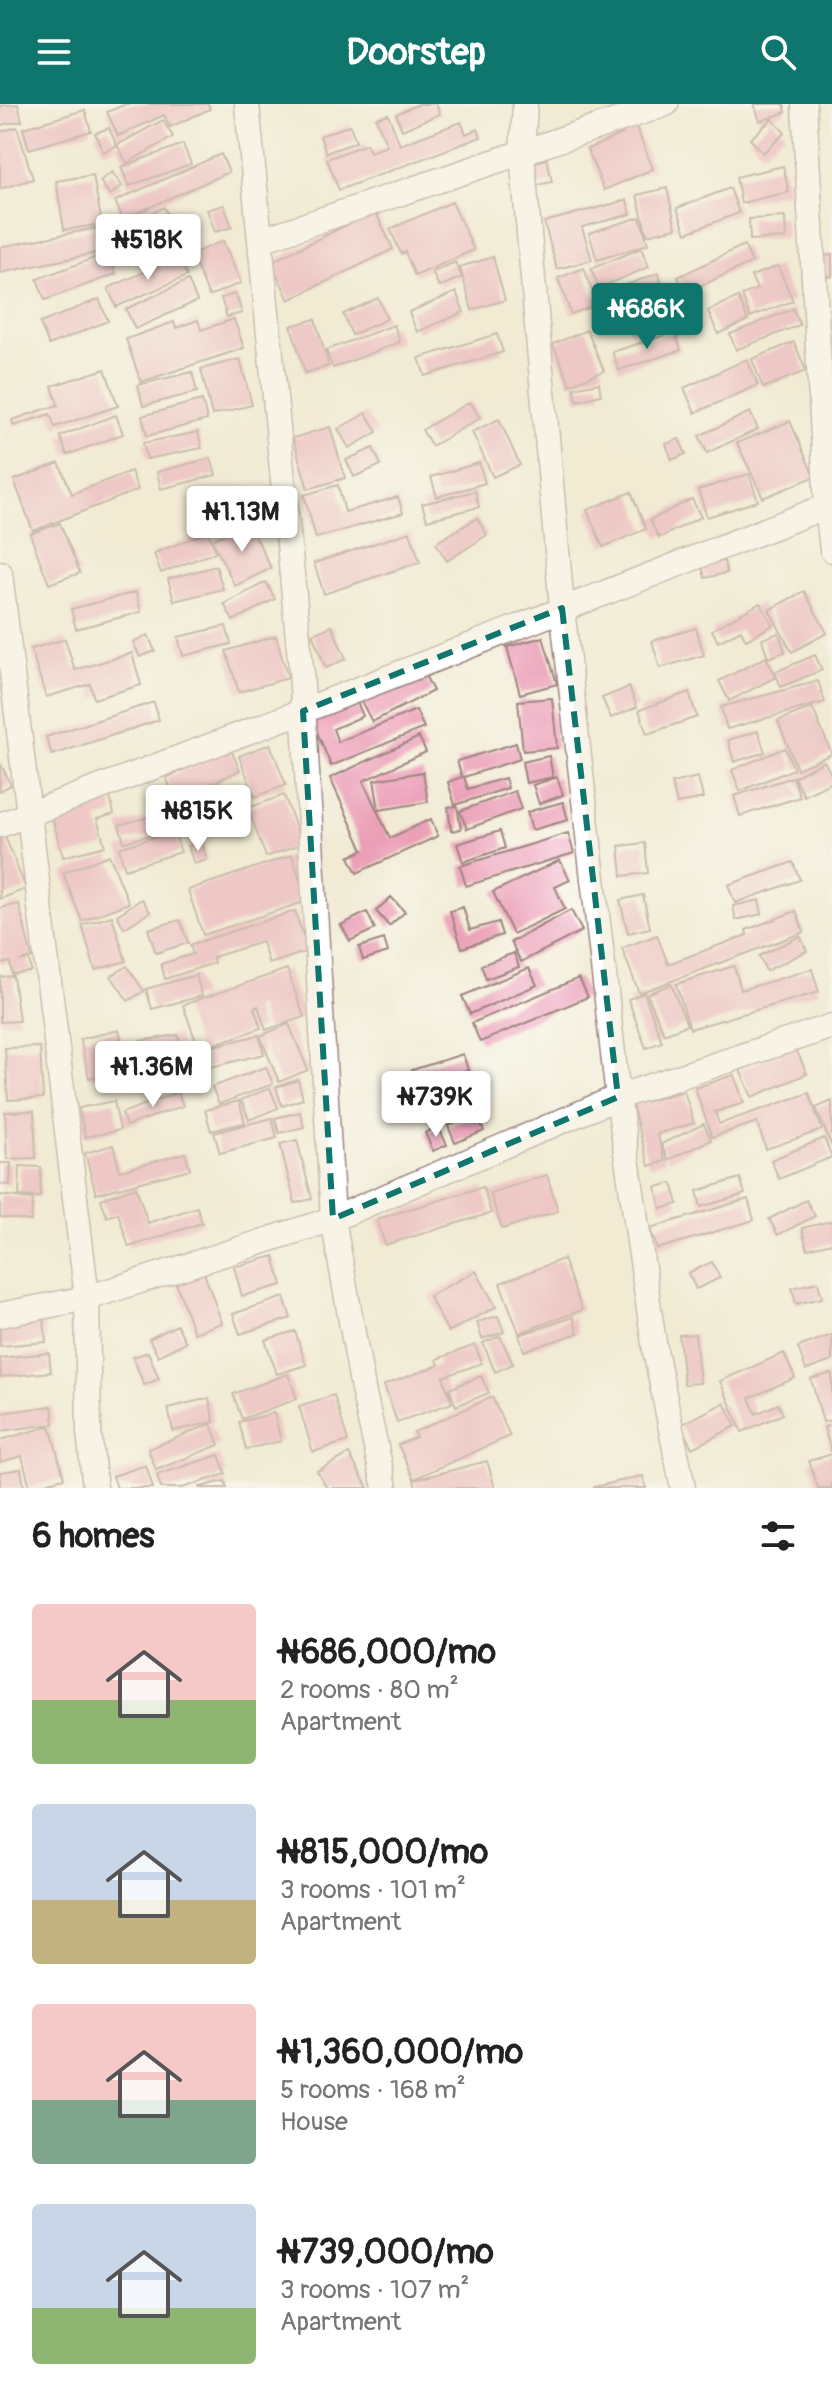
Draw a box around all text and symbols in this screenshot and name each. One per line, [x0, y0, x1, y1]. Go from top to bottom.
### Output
icon: menu [32, 30, 76, 74]
text: Doorstep [346, 30, 486, 75]
icon: search [756, 30, 800, 74]
pin: ₦518K [92, 214, 204, 282]
text: ₦518K [114, 224, 182, 256]
pin: ₦686K [591, 283, 703, 351]
text: ₦686K [610, 293, 684, 325]
pin: ₦1.13M [177, 486, 307, 554]
text: ₦1.13M [205, 496, 279, 528]
pin: ₦815K [142, 785, 254, 853]
text: ₦815K [164, 795, 232, 827]
pin: ₦1.36M [88, 1041, 218, 1109]
text: ₦1.36M [113, 1051, 193, 1083]
pin: ₦739K [380, 1071, 492, 1139]
text: ₦739K [400, 1081, 472, 1113]
icon: filters [756, 1514, 800, 1558]
text: 6 homes [32, 1515, 155, 1558]
text: ₦686,000/mo [280, 1631, 496, 1674]
icon: home [96, 1636, 192, 1732]
text: 2 rooms · 80 m² [280, 1674, 459, 1706]
text: Apartment [280, 1706, 401, 1738]
text: ₦815,000/mo [280, 1831, 488, 1874]
icon: home [96, 1836, 192, 1932]
text: 3 rooms · 101 m² [280, 1874, 466, 1906]
text: Apartment [280, 1906, 401, 1938]
text: ₦1,360,000/mo [280, 2031, 523, 2074]
icon: home [96, 2036, 192, 2132]
text: 5 rooms · 168 m² [280, 2074, 466, 2106]
text: House [280, 2106, 348, 2138]
text: ₦739,000/mo [280, 2231, 494, 2274]
icon: home [96, 2236, 192, 2332]
text: 3 rooms · 107 m² [280, 2274, 469, 2306]
text: Apartment [280, 2306, 401, 2338]

